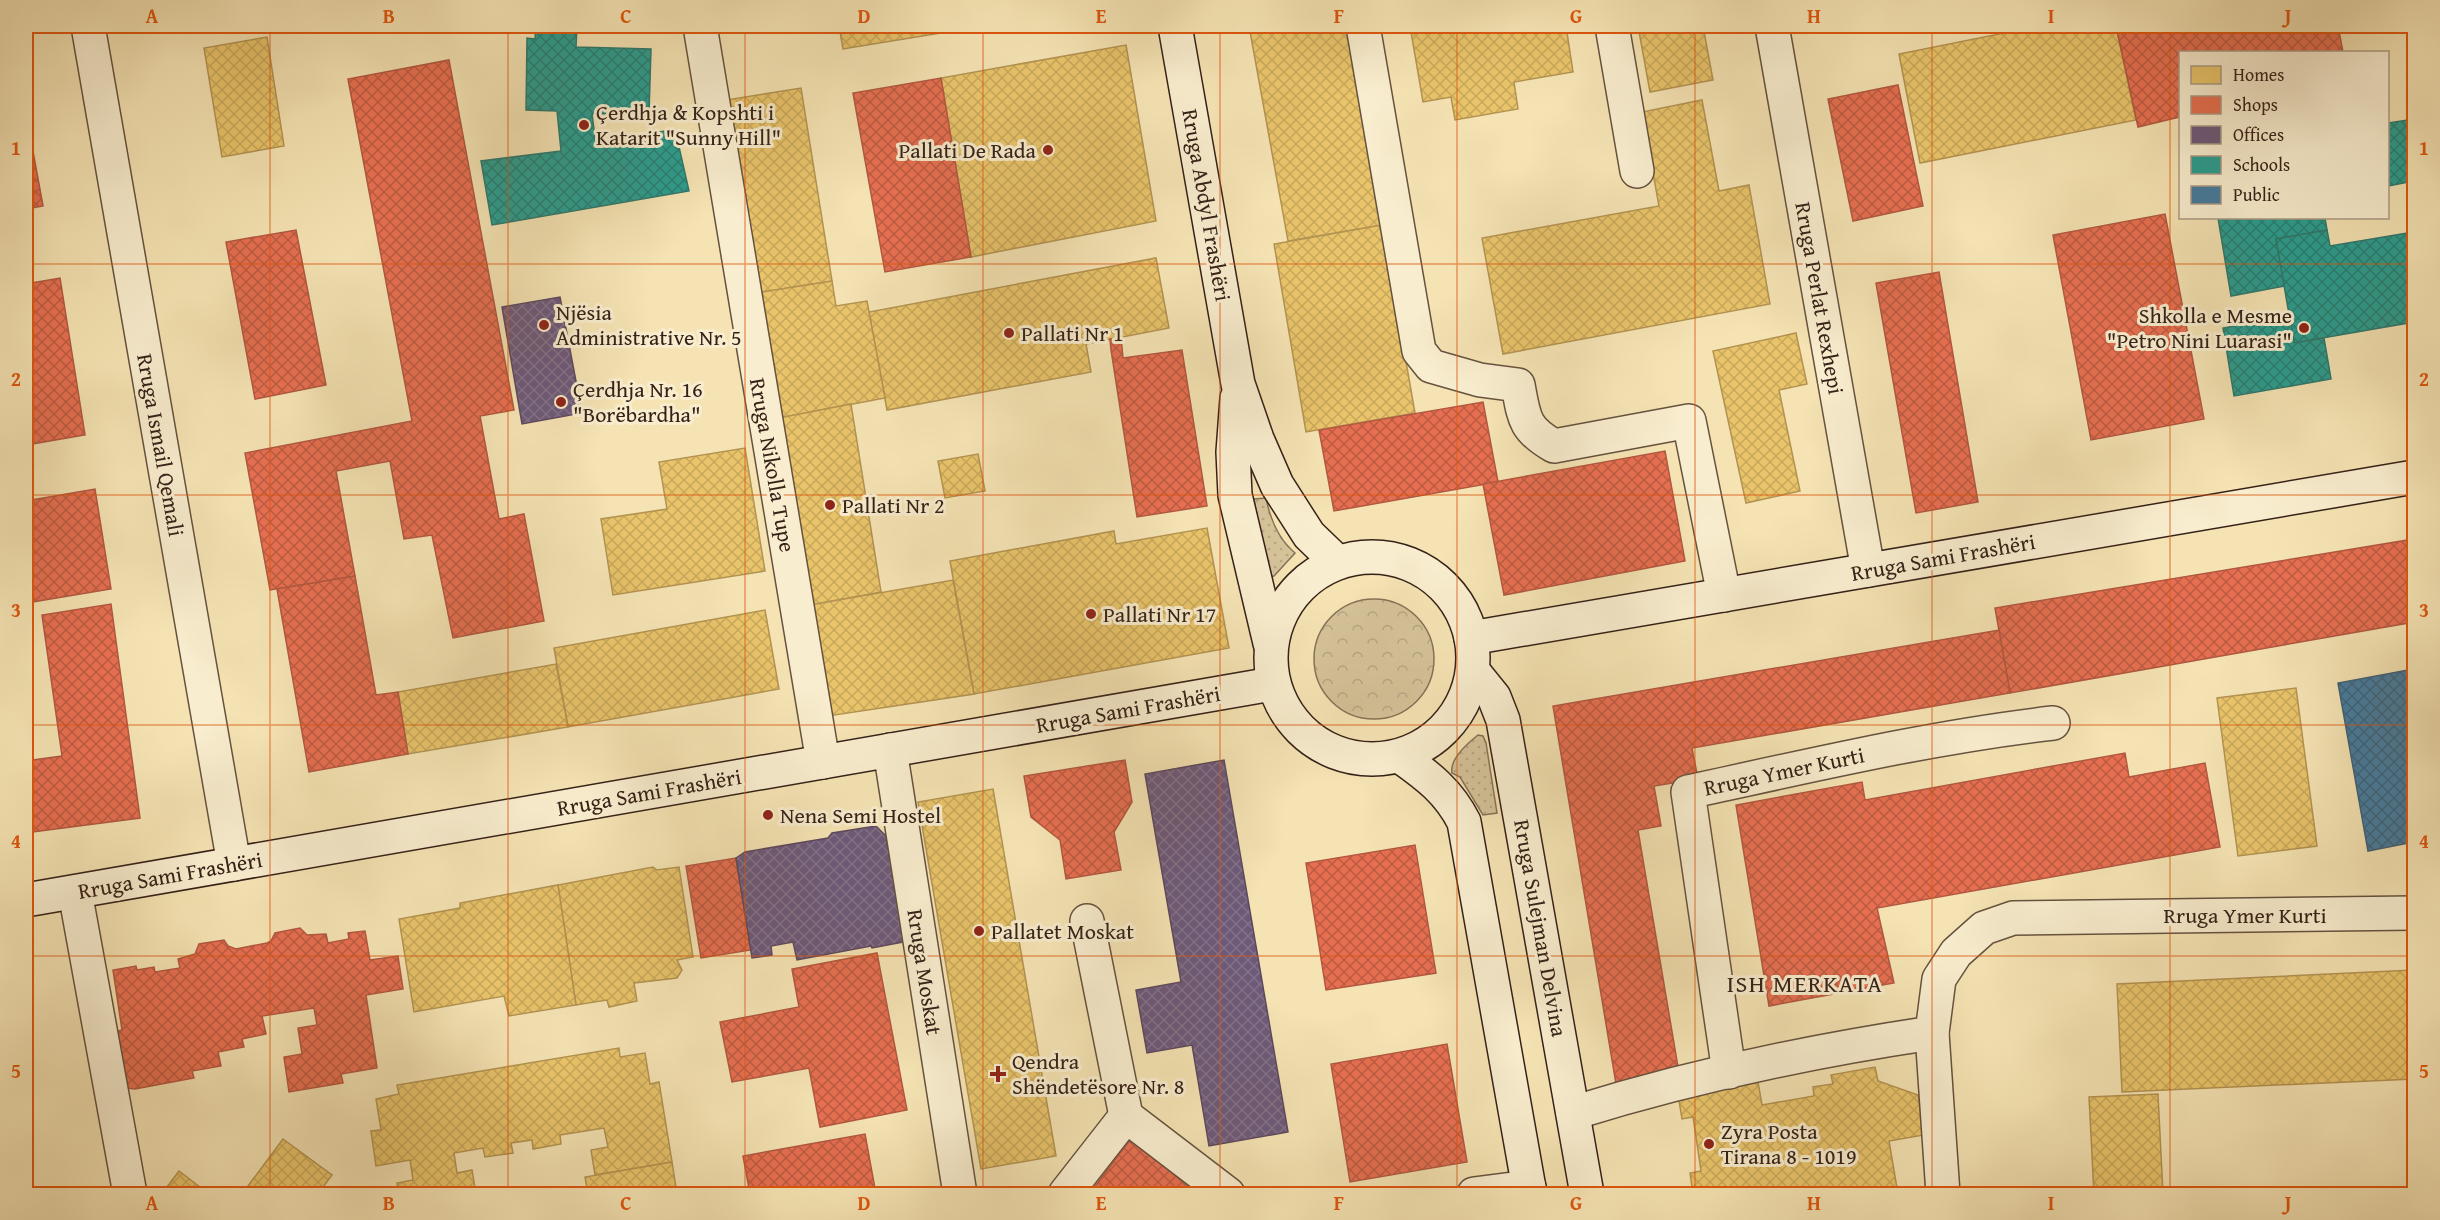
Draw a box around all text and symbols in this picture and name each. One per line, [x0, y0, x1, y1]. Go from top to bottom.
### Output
text: A [146, 1, 159, 30]
text: B [383, 1, 395, 30]
text: C [620, 1, 632, 30]
text: D [857, 1, 871, 30]
text: E [1096, 1, 1107, 30]
text: F [1334, 1, 1344, 30]
text: G [1570, 1, 1582, 30]
text: H [1807, 1, 1821, 30]
text: I [2048, 1, 2054, 30]
text: J [2282, 1, 2292, 30]
legend [2179, 51, 2389, 219]
text: Homes [2233, 61, 2284, 88]
text: Shops [2233, 91, 2278, 118]
place label: Çerdhja & Kopshti i Katarit "Sunny Hill" [596, 96, 781, 153]
street label: Rruga Abdyl Frashëri [1174, 106, 1240, 304]
marker: Çerdhja & Kopshti i Katarit "Sunny Hill" [577, 118, 591, 132]
text: Offices [2233, 121, 2284, 148]
text: 1 [11, 133, 21, 162]
text: 1 [2419, 133, 2429, 162]
place label: Pallati De Rada [899, 134, 1037, 166]
marker: Pallati De Rada [1041, 143, 1055, 157]
text: Schools [2233, 151, 2290, 178]
text: Public [2233, 181, 2280, 208]
street label: Rruga Perlat Rexhepi [1787, 199, 1853, 397]
place label: Njësia Administrative Nr. 5 [556, 296, 742, 353]
place label: Shkolla e Mesme "Petro Nini Luarasi" [2107, 299, 2292, 356]
place label: Pallati Nr 1 [1021, 317, 1124, 349]
marker: Njësia Administrative Nr. 5 [537, 318, 551, 332]
marker: Shkolla e Mesme "Petro Nini Luarasi" [2297, 321, 2311, 335]
marker: Pallati Nr 1 [1002, 326, 1016, 340]
street label: Rruga Ismail Qemali [129, 351, 193, 539]
text: 2 [11, 364, 21, 393]
text: 2 [2419, 364, 2429, 393]
place label: Çerdhja Nr. 16 "Borëbardha" [573, 373, 703, 430]
street label: Rruga Nikolla Tupe [742, 375, 804, 555]
marker: Çerdhja Nr. 16 "Borëbardha" [554, 395, 568, 409]
place label: Pallati Nr 2 [842, 489, 945, 521]
marker: Pallati Nr 2 [823, 498, 837, 512]
street label: Rruga Sami Frashëri [1848, 525, 2038, 589]
text: 3 [11, 595, 21, 624]
text: 3 [2419, 595, 2429, 624]
place label: Pallati Nr 17 [1103, 598, 1216, 630]
marker: Pallati Nr 17 [1084, 607, 1098, 621]
street label: Rruga Sami Frashëri [1033, 677, 1223, 741]
street label: Rruga Ymer Kurti [1701, 738, 1867, 804]
street label: Rruga Sami Frashëri [554, 760, 744, 824]
place label: Nena Semi Hostel [780, 799, 941, 831]
marker: Nena Semi Hostel [761, 808, 775, 822]
street label: Rruga Sulejman Delvina [1506, 817, 1576, 1040]
text: 4 [11, 826, 21, 855]
text: 4 [2419, 826, 2429, 855]
street label: Rruga Sami Frashëri [75, 843, 265, 907]
street label: Rruga Ymer Kurti [2163, 899, 2327, 931]
street label: Rruga Moskat [899, 907, 951, 1038]
place label: Pallatet Moskat [991, 915, 1134, 947]
marker: Pallatet Moskat [972, 924, 986, 938]
district label: ISH MERKATA [1727, 966, 1883, 1001]
place label: Qendra Shëndetësore Nr. 8 [1012, 1045, 1184, 1102]
text: 5 [11, 1056, 21, 1085]
text: 5 [2419, 1056, 2429, 1085]
marker: Qendra Shëndetësore Nr. 8 [989, 1065, 1007, 1083]
place label: Zyra Posta Tirana 8 - 1019 [1721, 1115, 1857, 1172]
marker: Zyra Posta Tirana 8 - 1019 [1702, 1137, 1716, 1151]
text: A [146, 1188, 159, 1217]
text: B [383, 1188, 395, 1217]
text: C [620, 1188, 632, 1217]
text: D [857, 1188, 871, 1217]
text: E [1096, 1188, 1107, 1217]
text: F [1334, 1188, 1344, 1217]
text: G [1570, 1188, 1582, 1217]
text: H [1807, 1188, 1821, 1217]
text: I [2048, 1188, 2054, 1217]
text: J [2282, 1188, 2292, 1217]

